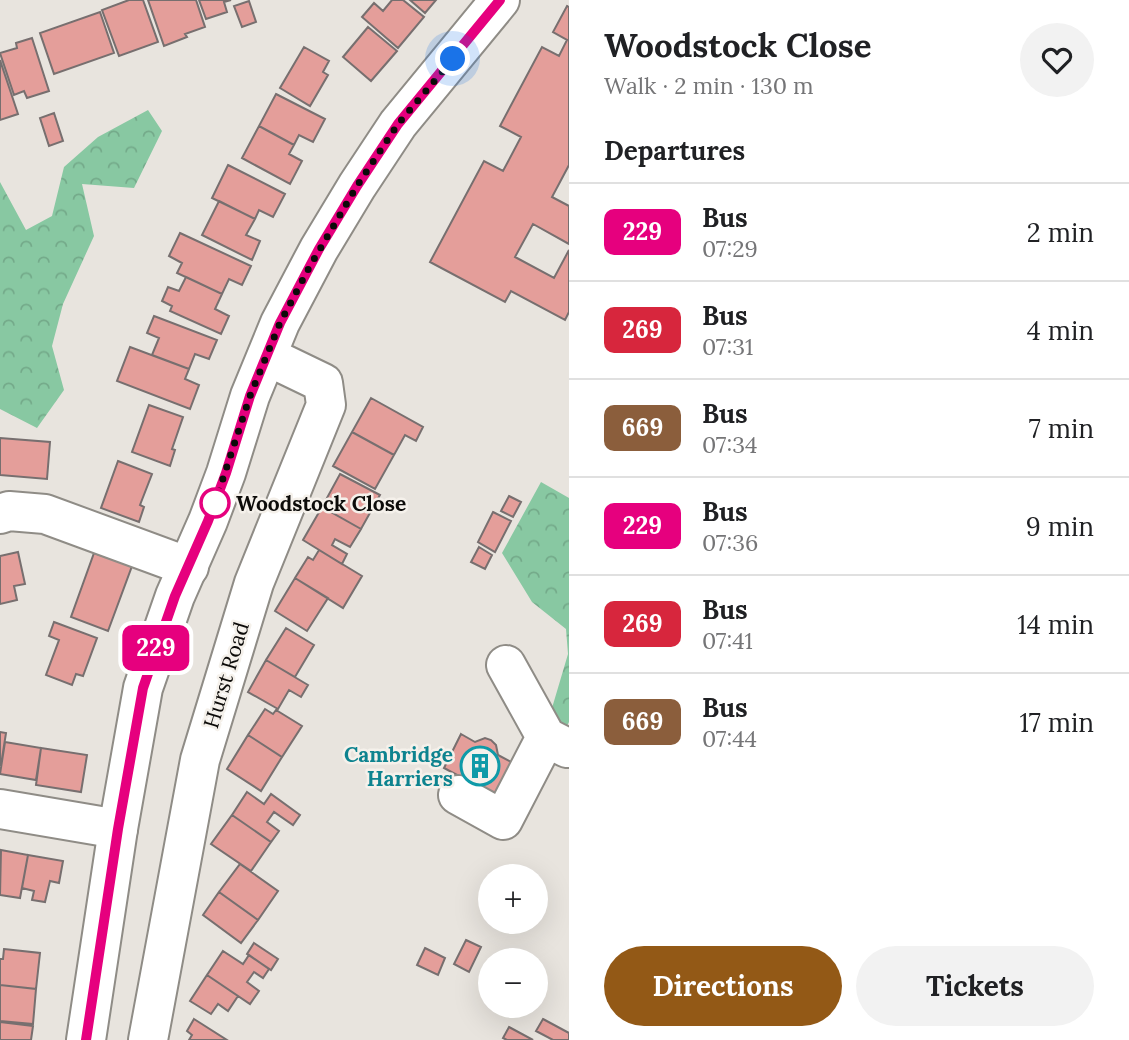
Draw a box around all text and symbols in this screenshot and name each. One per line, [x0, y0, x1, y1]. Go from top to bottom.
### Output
button: heart [1020, 23, 1094, 97]
text: Woodstock Close [604, 24, 871, 66]
your location [435, 41, 470, 76]
text: Walk · 2 min · 130 m [604, 71, 814, 100]
text: Departures [604, 134, 745, 167]
text: Bus [702, 201, 748, 234]
text: 229 [623, 216, 662, 247]
text: 2 min [1027, 216, 1094, 249]
text: 07:29 [702, 234, 758, 263]
text: Bus [702, 299, 748, 332]
text: 269 [622, 314, 663, 345]
text: 4 min [1027, 314, 1094, 347]
text: 07:31 [702, 332, 753, 361]
text: Bus [702, 397, 748, 430]
text: 669 [622, 412, 663, 443]
text: 7 min [1029, 412, 1094, 445]
text: 07:34 [702, 430, 757, 459]
marker: Woodstock Close [200, 488, 230, 518]
place label: Woodstock Close [236, 490, 406, 517]
text: Bus [702, 495, 748, 528]
text: 229 [623, 510, 662, 541]
text: 9 min [1026, 510, 1094, 543]
text: 07:36 [702, 528, 758, 557]
text: Bus [702, 593, 748, 626]
text: 269 [622, 608, 663, 639]
text: 14 min [1017, 608, 1094, 641]
street label: Hurst Road [197, 619, 255, 731]
line badge: 229 [116, 625, 196, 671]
text: 07:41 [702, 626, 753, 655]
text: 229 [136, 632, 176, 663]
text: Bus [702, 691, 748, 724]
text: 669 [622, 706, 663, 737]
text: 17 min [1019, 706, 1094, 739]
text: 07:44 [702, 724, 757, 753]
place label: Cambridge Harriers [344, 741, 453, 792]
building icon: Cambridge Harriers [459, 745, 501, 787]
map controls [478, 864, 548, 1018]
button: + [478, 864, 548, 934]
button: Directions [604, 946, 842, 1026]
button: Tickets [856, 946, 1094, 1026]
button: − [478, 948, 548, 1018]

